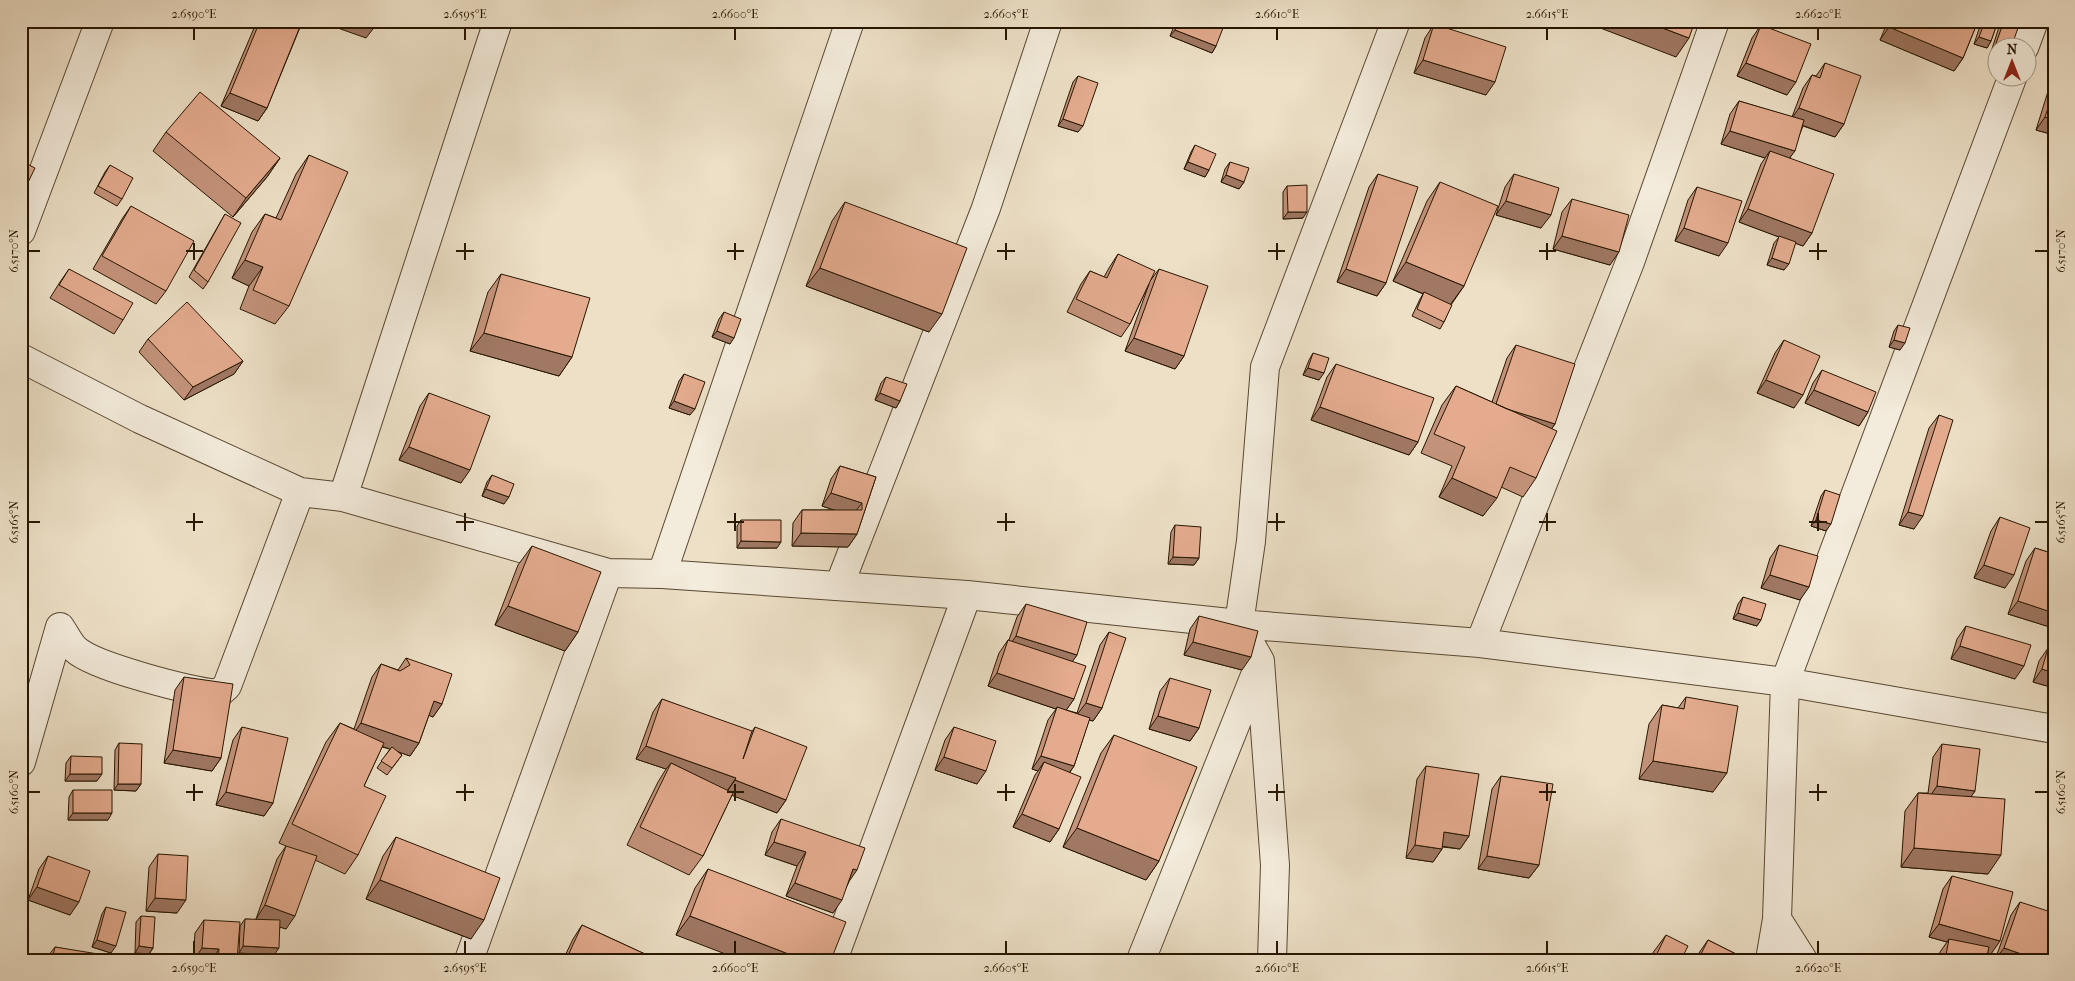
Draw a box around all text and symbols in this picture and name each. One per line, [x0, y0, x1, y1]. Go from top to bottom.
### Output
text: 2.6590°E [172, 7, 216, 21]
text: 2.6595°E [443, 7, 487, 21]
text: 2.6600°E [712, 7, 758, 21]
text: 2.6605°E [984, 7, 1029, 21]
text: 2.6610°E [1255, 7, 1299, 21]
text: 2.6615°E [1526, 7, 1568, 21]
text: 2.6620°E [1795, 7, 1841, 21]
north arrow [1988, 38, 2038, 88]
text: N [2007, 41, 2018, 58]
text: 6.5170°N [7, 229, 21, 273]
text: 6.5170°N [2054, 229, 2068, 273]
text: 6.5165°N [7, 501, 21, 543]
text: 6.5165°N [2054, 501, 2068, 543]
text: 6.5160°N [7, 770, 21, 814]
text: 6.5160°N [2054, 770, 2068, 814]
text: 2.6590°E [172, 961, 216, 975]
text: 2.6595°E [443, 961, 487, 975]
text: 2.6600°E [712, 961, 758, 975]
text: 2.6605°E [984, 961, 1029, 975]
text: 2.6610°E [1255, 961, 1299, 975]
text: 2.6615°E [1526, 961, 1568, 975]
text: 2.6620°E [1795, 961, 1841, 975]

